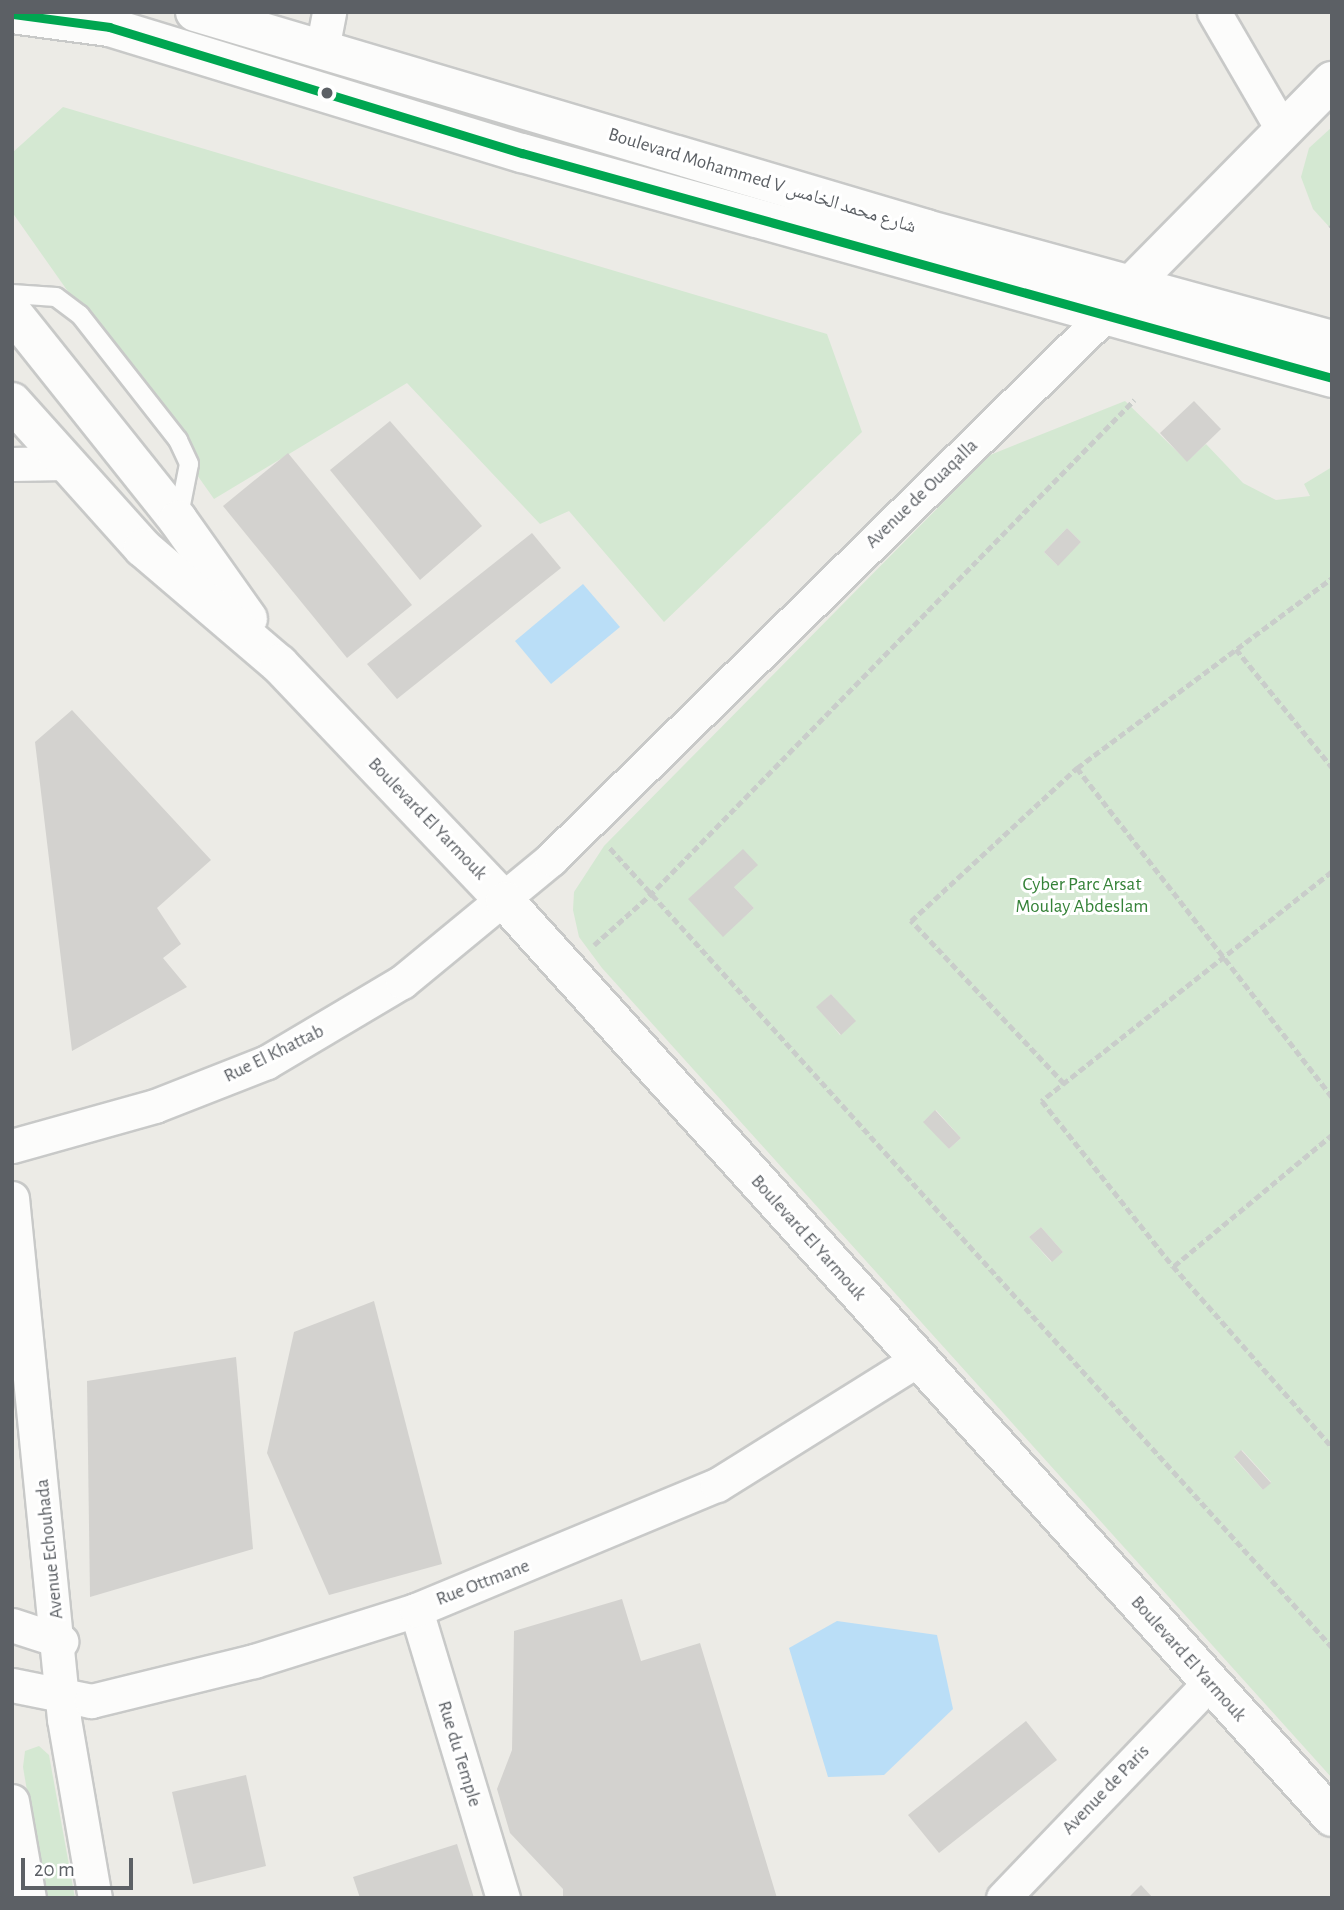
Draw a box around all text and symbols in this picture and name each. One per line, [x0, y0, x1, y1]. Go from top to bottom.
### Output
unlabelled marker [320, 86, 334, 100]
street label: Boulevard Mohammed V شارع محمد الخامس [605, 123, 919, 239]
street label: Avenue de Ouaqalla [861, 435, 983, 553]
street label: Boulevard El Yarmouk [363, 753, 491, 885]
park label: Cyber Parc Arsat Moulay Abdeslam [1016, 874, 1148, 918]
street label: Rue El Khattab [220, 1020, 328, 1088]
street label: Boulevard El Yarmouk [746, 1170, 870, 1306]
street label: Avenue Echouhada [31, 1478, 69, 1620]
street label: Rue Ottmane [433, 1555, 533, 1611]
street label: Boulevard El Yarmouk [1126, 1591, 1250, 1727]
street label: Rue du Temple [432, 1698, 486, 1810]
street label: Avenue de Paris [1058, 1740, 1154, 1840]
scale bar [24, 1843, 136, 1887]
text: 20 m [34, 1859, 75, 1880]

